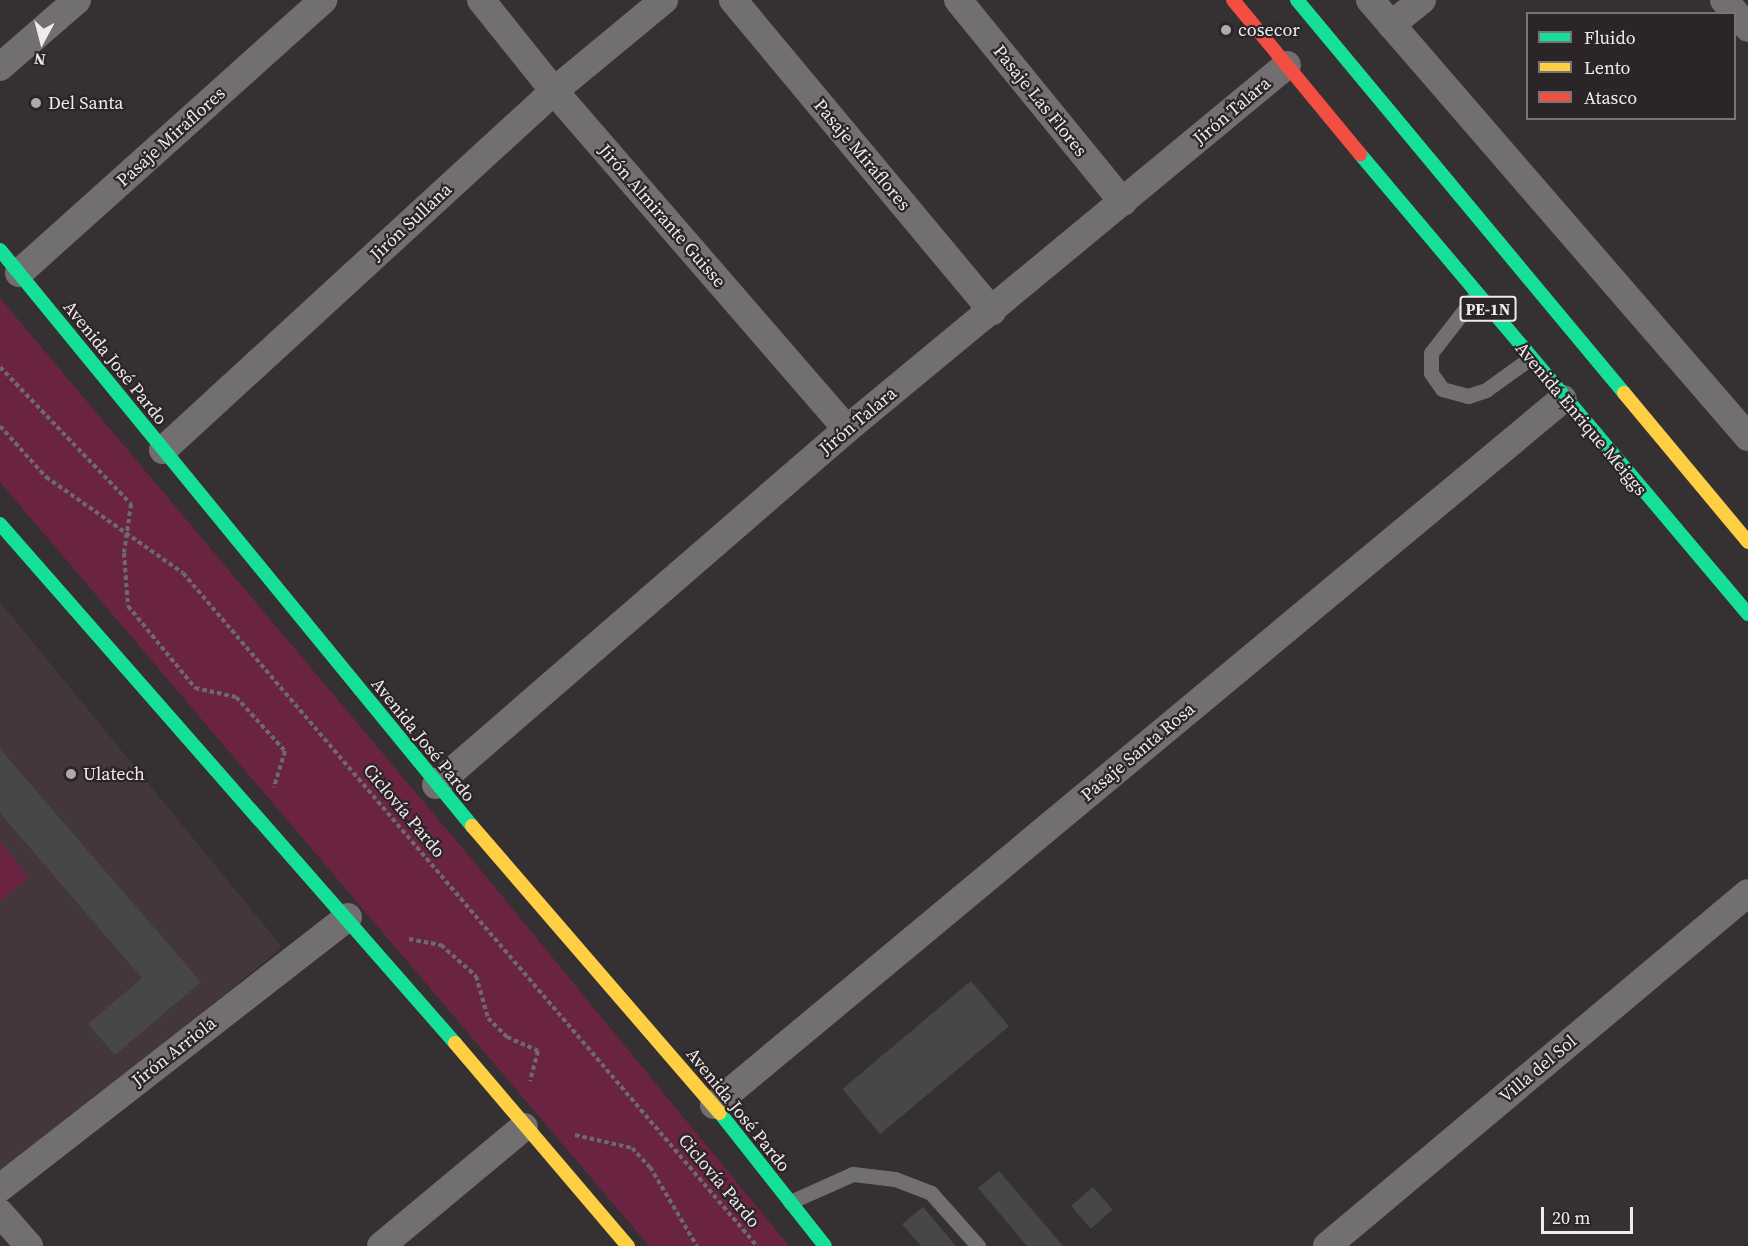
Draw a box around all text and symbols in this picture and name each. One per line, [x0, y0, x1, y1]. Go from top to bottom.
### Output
north arrow [12, 12, 72, 72]
legend [1526, 12, 1736, 120]
place label: cosecor [1238, 19, 1300, 41]
marker: cosecor [1219, 23, 1233, 37]
text: Fluido [1584, 25, 1636, 50]
street label: Pasaje Las Flores [988, 41, 1092, 161]
text: N [33, 48, 47, 71]
text: Lento [1584, 55, 1630, 80]
street label: Jirón Talara [1189, 72, 1275, 150]
street label: Pasaje Miraflores [112, 83, 230, 191]
text: Atasco [1584, 85, 1637, 110]
place label: Del Santa [48, 92, 123, 114]
street label: Pasaje Miraflores [809, 95, 915, 215]
marker: Del Santa [29, 96, 43, 110]
street label: Jirón Almirante Guisse [594, 140, 730, 292]
street label: Jirón Sullana [366, 179, 456, 265]
road number: PE-1N [1460, 296, 1516, 322]
street label: Avenida José Pardo [58, 297, 172, 429]
street label: Avenida Enrique Meiggs [1511, 338, 1651, 500]
street label: Jirón Talara [815, 382, 901, 460]
street label: Avenida José Pardo [366, 674, 480, 806]
street label: Pasaje Santa Rosa [1077, 698, 1199, 806]
street label: Ciclovía Pardo [359, 760, 449, 862]
place label: Ulatech [83, 763, 145, 785]
marker: Ulatech [64, 767, 78, 781]
street label: Jirón Arriola [128, 1012, 220, 1092]
street label: Villa del Sol [1495, 1031, 1581, 1107]
street label: Avenida José Pardo [681, 1044, 795, 1176]
street label: Ciclovía Pardo [674, 1130, 764, 1232]
scale bar [1544, 1195, 1636, 1233]
text: 20 m [1552, 1205, 1590, 1230]

